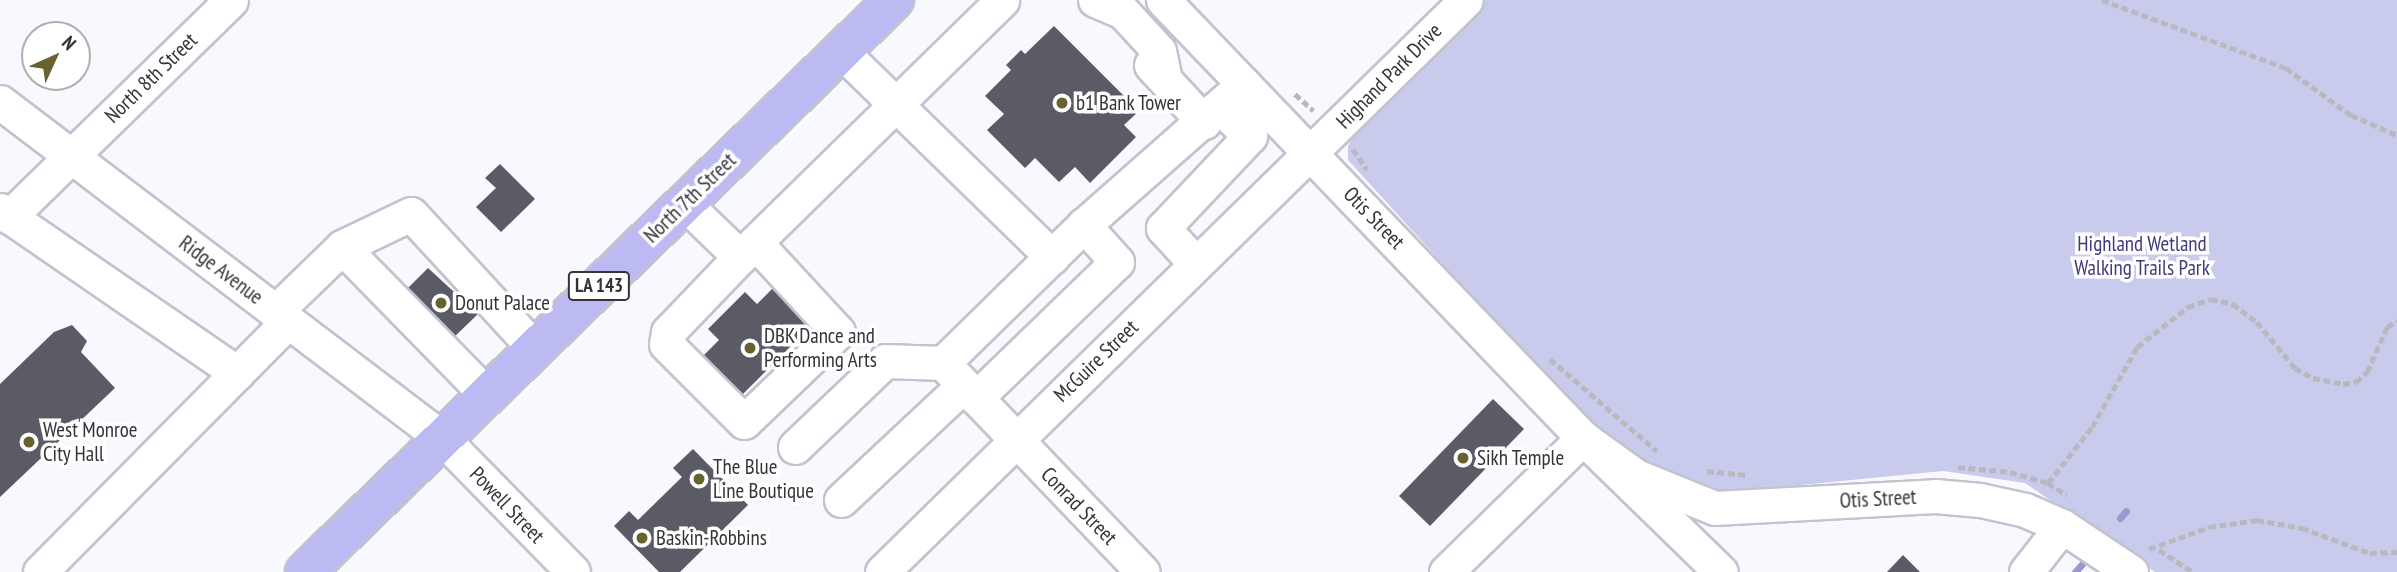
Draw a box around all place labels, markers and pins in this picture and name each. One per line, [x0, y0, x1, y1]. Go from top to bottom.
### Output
place label: b1 Bank Tower [1076, 90, 1182, 116]
marker: b1 Bank Tower [1054, 95, 1070, 111]
place label: Donut Palace [455, 290, 550, 316]
marker: Donut Palace [433, 295, 449, 311]
place label: DBK Dance and Performing Arts [764, 323, 877, 373]
marker: DBK Dance and Performing Arts [742, 340, 758, 356]
place label: West Monroe City Hall [43, 417, 138, 467]
marker: West Monroe City Hall [21, 434, 37, 450]
place label: Sikh Temple [1477, 445, 1565, 471]
marker: Sikh Temple [1455, 450, 1471, 466]
place label: The Blue Line Boutique [713, 454, 814, 504]
marker: The Blue Line Boutique [691, 471, 707, 487]
place label: Baskin-Robbins [656, 525, 767, 551]
marker: Baskin-Robbins [634, 530, 650, 546]

